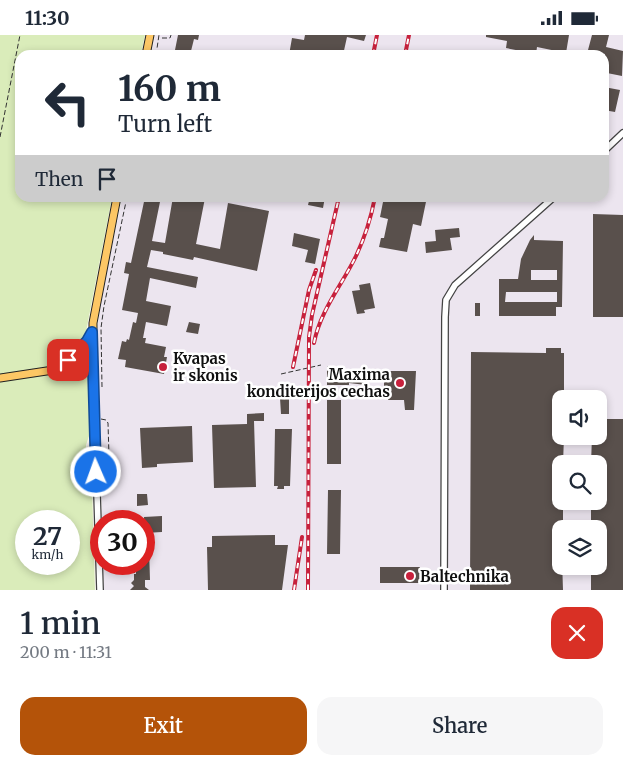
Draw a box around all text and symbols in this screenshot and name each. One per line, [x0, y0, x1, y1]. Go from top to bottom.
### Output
text: 11:30 [25, 6, 70, 30]
text: 160 m [118, 67, 221, 111]
icon: left [35, 70, 100, 135]
text: Turn left [118, 110, 212, 138]
icon: arrive [93, 165, 121, 193]
text: Then [35, 167, 83, 191]
pin [47, 339, 89, 381]
icon: arrive [54, 346, 82, 374]
place label: Kvapas ir skonis [173, 349, 238, 385]
marker: Kvapas ir skonis [157, 361, 169, 373]
place label: Maxima konditerijos cechas [247, 365, 391, 401]
marker: Maxima konditerijos cechas [394, 377, 406, 389]
map controls [552, 390, 607, 575]
button: sound [552, 390, 607, 445]
position arrow [69, 445, 121, 497]
button: search [552, 455, 607, 510]
speed limit sign: 30 [90, 510, 155, 575]
text: 27 [33, 520, 62, 552]
button: layers [552, 520, 607, 575]
text: km/h [32, 547, 63, 562]
place label: Baltechnika [420, 567, 509, 586]
marker: Baltechnika [404, 570, 416, 582]
text: 1 min [20, 604, 101, 642]
button: close [551, 607, 603, 659]
text: 200 m · 11:31 [20, 642, 112, 662]
button: Exit [20, 697, 307, 755]
button: Share [317, 697, 603, 755]

